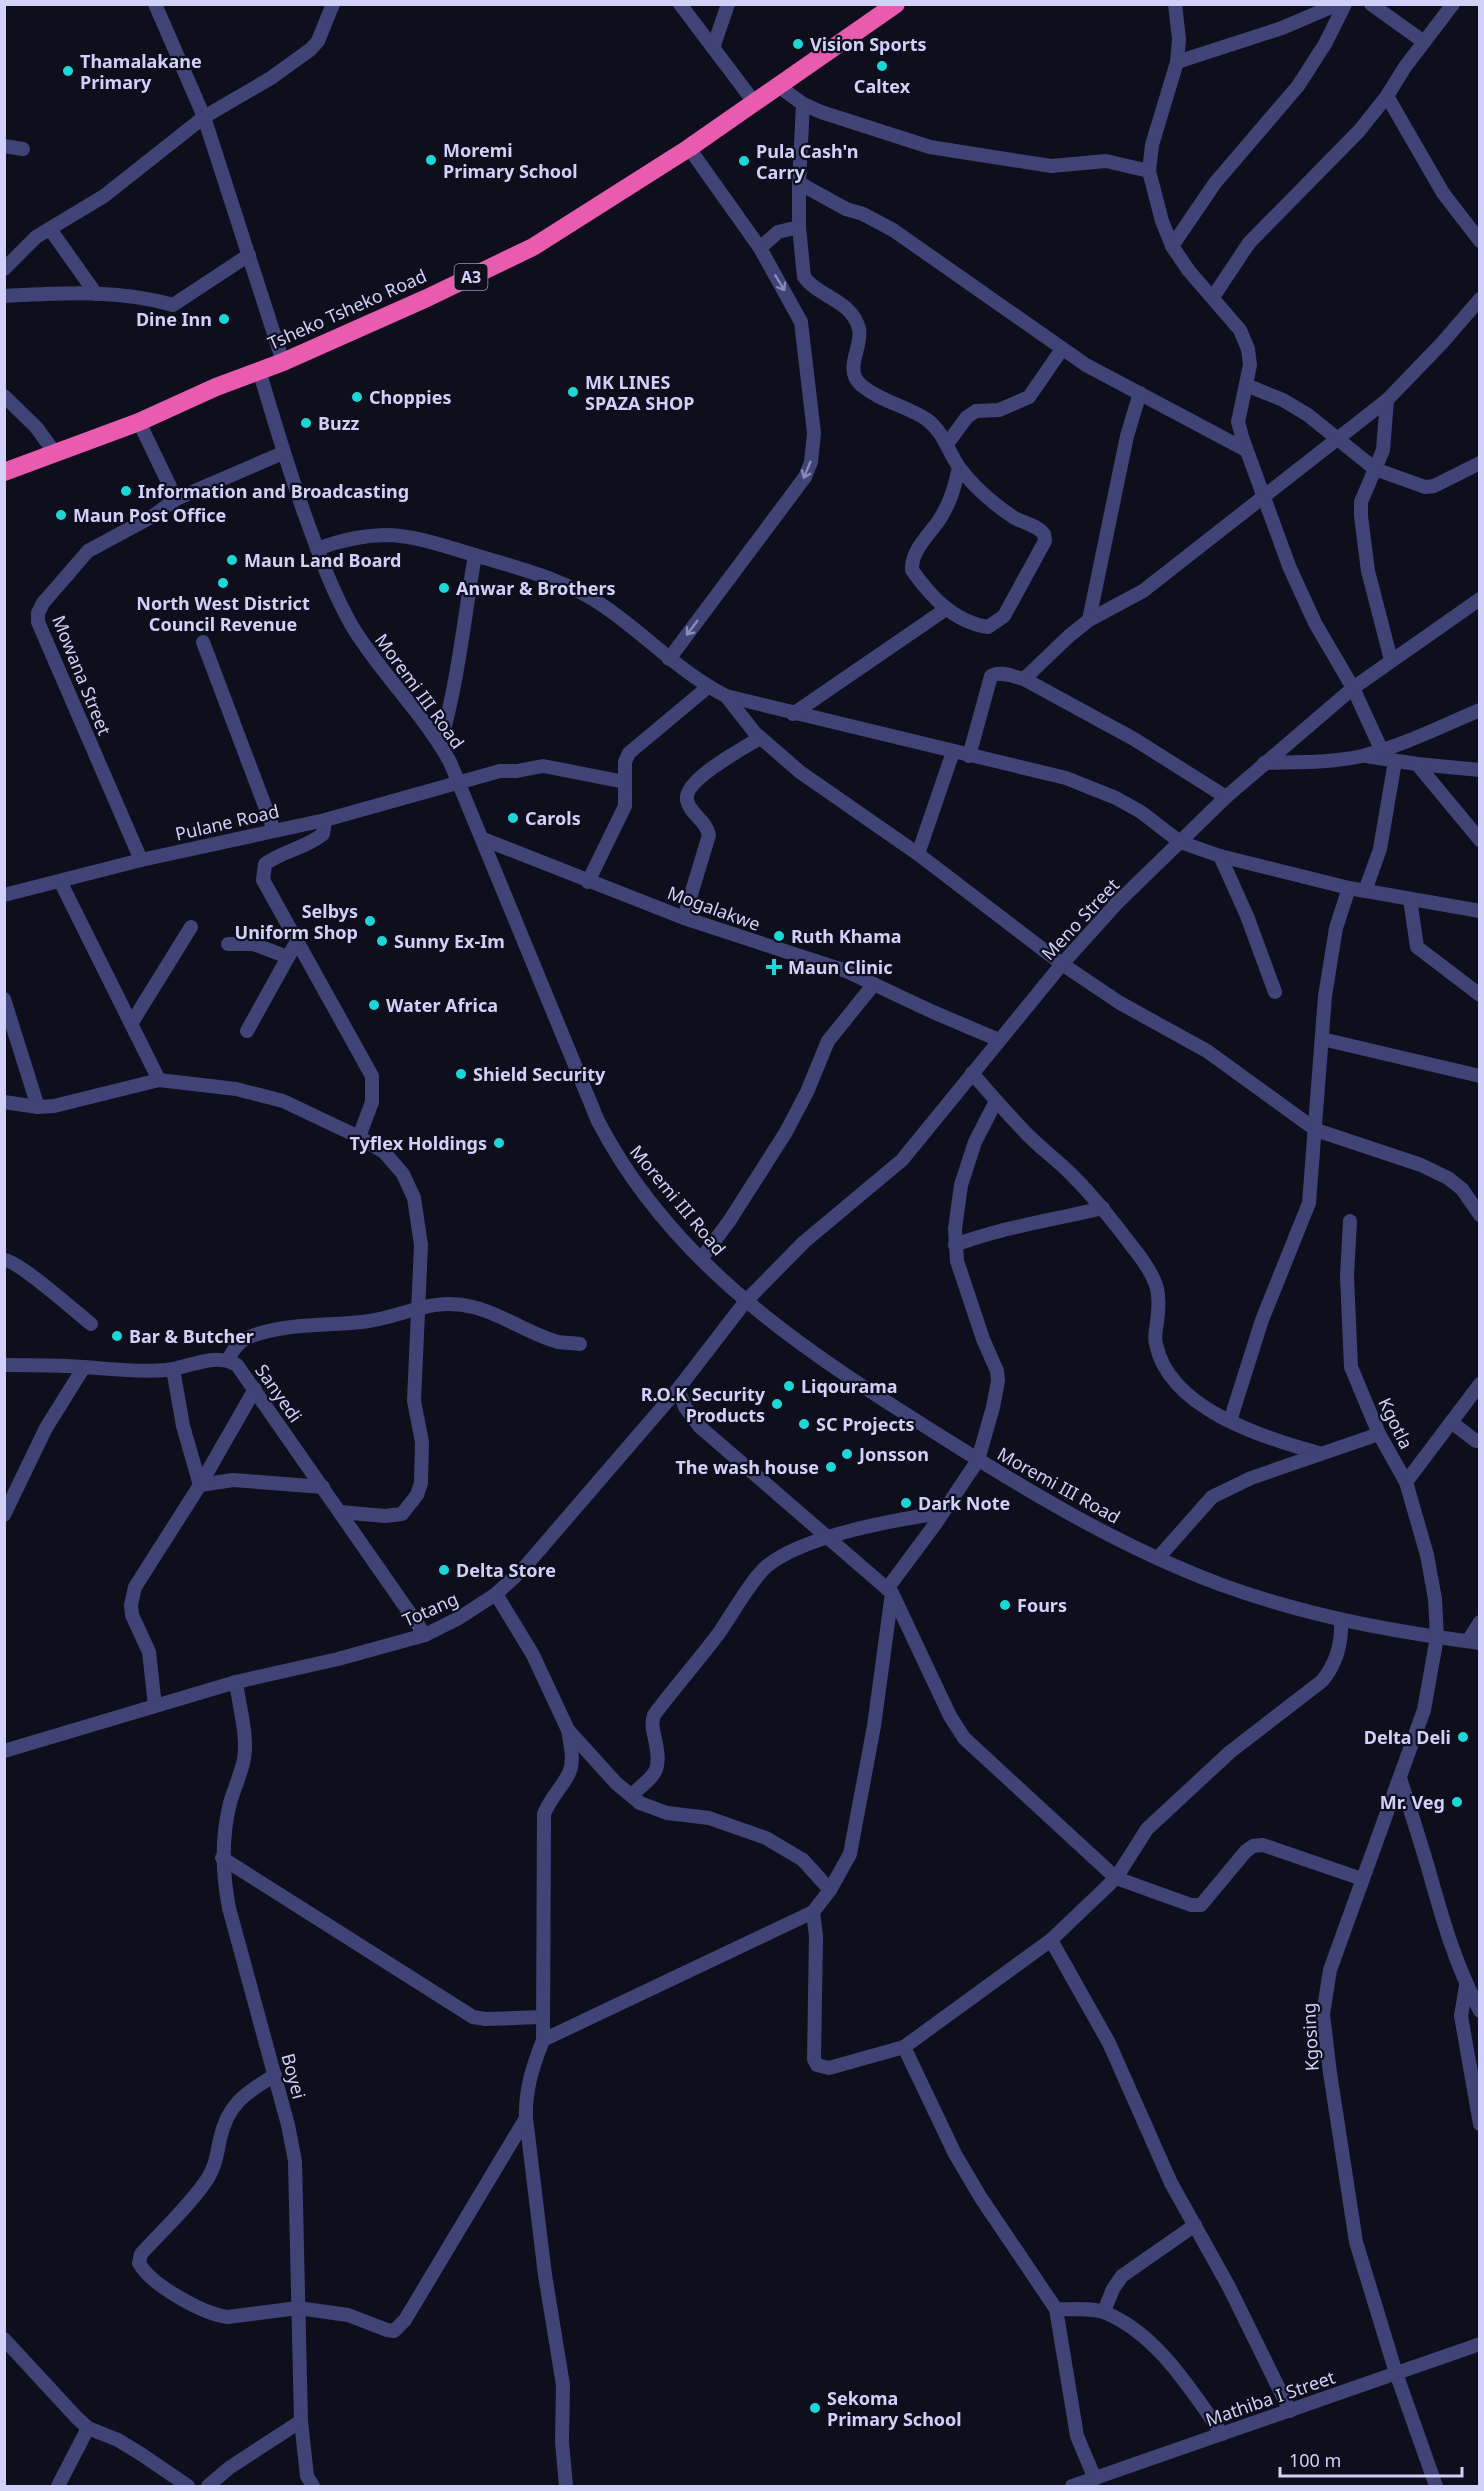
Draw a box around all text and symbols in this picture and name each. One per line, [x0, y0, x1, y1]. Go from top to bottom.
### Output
place label: Vision Sports [810, 32, 927, 56]
marker: Vision Sports [791, 37, 805, 51]
place label: Thamalakane Primary [80, 49, 202, 94]
marker: Caltex [875, 59, 889, 73]
marker: Thamalakane Primary [61, 64, 75, 78]
place label: Caltex [854, 74, 911, 98]
place label: Moremi Primary School [443, 138, 578, 183]
place label: Pula Cash'n Carry [756, 139, 859, 184]
marker: Moremi Primary School [424, 153, 438, 167]
marker: Pula Cash'n Carry [737, 154, 751, 168]
street label: Tsheko Tsheko Road [264, 263, 430, 355]
road number: A3 [454, 264, 488, 290]
one-way arrow [774, 274, 786, 291]
place label: Dine Inn [136, 307, 212, 331]
marker: Dine Inn [217, 312, 231, 326]
place label: MK LINES SPAZA SHOP [585, 370, 694, 415]
place label: Choppies [369, 385, 451, 409]
marker: MK LINES SPAZA SHOP [566, 385, 580, 399]
marker: Choppies [350, 390, 364, 404]
place label: Buzz [318, 411, 360, 435]
marker: Buzz [299, 416, 313, 430]
one-way arrow [801, 461, 812, 479]
place label: Information and Broadcasting [138, 479, 409, 503]
marker: Information and Broadcasting [119, 484, 133, 498]
place label: Maun Post Office [73, 503, 226, 527]
marker: Maun Post Office [54, 508, 68, 522]
place label: Maun Land Board [244, 548, 402, 572]
marker: Maun Land Board [225, 553, 239, 567]
marker: North West District Council Revenue [216, 576, 230, 590]
place label: Anwar & Brothers [456, 576, 616, 600]
marker: Anwar & Brothers [437, 581, 451, 595]
place label: North West District Council Revenue [136, 591, 310, 636]
street label: Mowana Street [47, 612, 117, 739]
one-way arrow [686, 619, 699, 635]
street label: Moremi III Road [370, 629, 470, 753]
street label: Pulane Road [173, 798, 281, 846]
place label: Carols [525, 806, 581, 830]
marker: Carols [506, 811, 520, 825]
street label: Meno Street [1036, 873, 1124, 965]
street label: Mogalakwe [664, 880, 764, 936]
place label: Selbys Uniform Shop [235, 899, 358, 944]
marker: Selbys Uniform Shop [363, 914, 377, 928]
place label: Ruth Khama [791, 924, 901, 948]
place label: Sunny Ex-Im [394, 929, 505, 953]
marker: Ruth Khama [772, 929, 786, 943]
marker: Sunny Ex-Im [375, 934, 389, 948]
place label: Maun Clinic [788, 955, 893, 979]
marker: Maun Clinic [765, 958, 783, 976]
place label: Water Africa [386, 993, 498, 1017]
marker: Water Africa [367, 998, 381, 1012]
place label: Shield Security [473, 1062, 606, 1086]
marker: Shield Security [454, 1067, 468, 1081]
place label: Tyflex Holdings [350, 1131, 487, 1155]
marker: Tyflex Holdings [492, 1136, 506, 1150]
street label: Moremi III Road [625, 1140, 731, 1260]
place label: Bar & Butcher [129, 1324, 254, 1348]
marker: Bar & Butcher [110, 1329, 124, 1343]
street label: Sanyedi [250, 1359, 308, 1427]
place label: Liqourama [801, 1374, 898, 1398]
marker: Liqourama [782, 1379, 796, 1393]
place label: R.O.K Security Products [641, 1382, 766, 1427]
street label: Kgotla [1373, 1393, 1419, 1453]
marker: R.O.K Security Products [770, 1397, 784, 1411]
place label: SC Projects [816, 1412, 915, 1436]
marker: SC Projects [797, 1417, 811, 1431]
street label: Moremi III Road [993, 1441, 1125, 1529]
place label: Jonsson [857, 1442, 929, 1466]
marker: Jonsson [840, 1447, 854, 1461]
place label: The wash house [675, 1455, 819, 1479]
marker: The wash house [824, 1460, 838, 1474]
place label: Dark Note [918, 1491, 1010, 1515]
marker: Dark Note [899, 1496, 913, 1510]
place label: Delta Store [456, 1558, 556, 1582]
marker: Delta Store [437, 1563, 451, 1577]
street label: Totang [398, 1586, 462, 1632]
place label: Fours [1017, 1593, 1067, 1617]
marker: Fours [998, 1598, 1012, 1612]
place label: Delta Deli [1364, 1725, 1451, 1749]
marker: Delta Deli [1456, 1730, 1470, 1744]
place label: Mr. Veg [1380, 1790, 1445, 1814]
marker: Mr. Veg [1450, 1795, 1464, 1809]
street label: Kgosing [1296, 2002, 1324, 2072]
street label: Boyei [276, 2051, 312, 2101]
street label: Mathiba I Street [1202, 2364, 1338, 2431]
place label: Sekoma Primary School [827, 2386, 962, 2431]
marker: Sekoma Primary School [808, 2401, 822, 2415]
scale bar [1280, 2440, 1462, 2478]
text: 100 m [1289, 2448, 1341, 2472]

